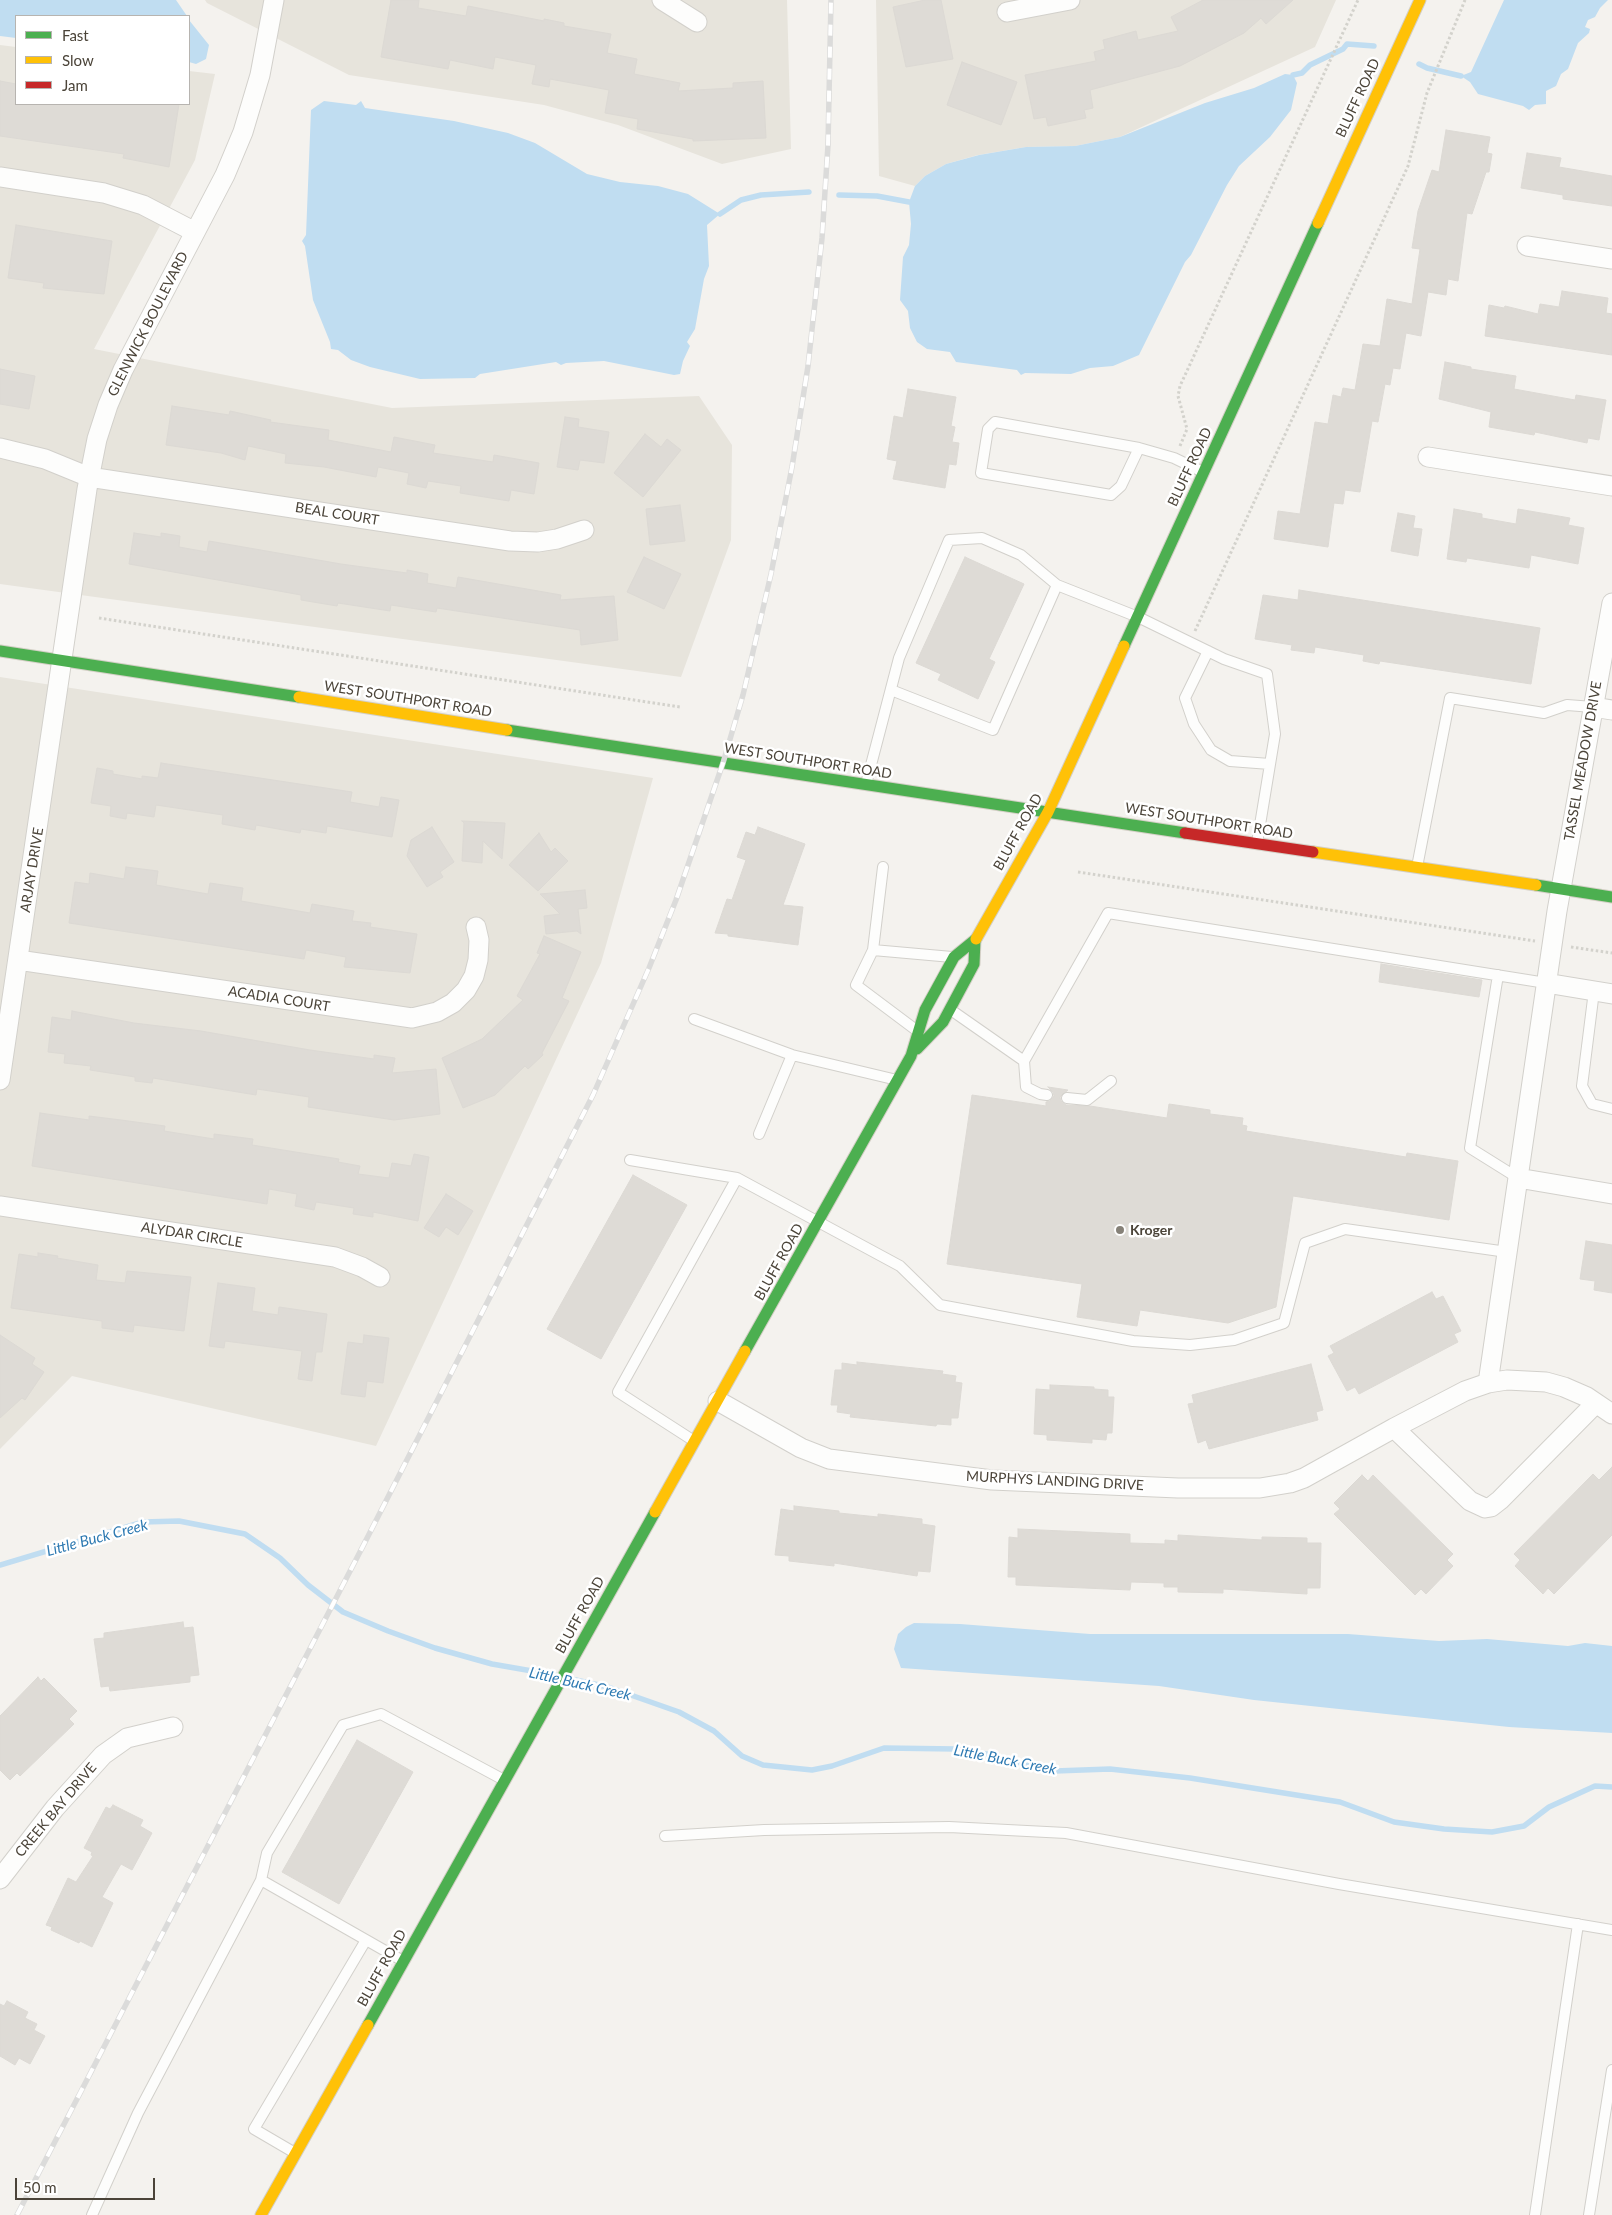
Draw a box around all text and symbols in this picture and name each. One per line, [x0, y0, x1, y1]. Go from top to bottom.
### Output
legend [15, 15, 190, 105]
text: Fast [62, 26, 89, 44]
text: Slow [62, 51, 94, 69]
street label: BLUFF ROAD [1332, 56, 1384, 140]
text: Jam [62, 76, 88, 94]
street label: GLENWICK BOULEVARD [104, 249, 192, 399]
street label: BLUFF ROAD [1164, 425, 1216, 509]
street label: BEAL COURT [294, 499, 380, 529]
street label: WEST SOUTHPORT ROAD [323, 677, 493, 721]
street label: TASSEL MEADOW DRIVE [1561, 680, 1605, 842]
street label: WEST SOUTHPORT ROAD [723, 739, 893, 783]
street label: BLUFF ROAD [990, 791, 1046, 873]
street label: WEST SOUTHPORT ROAD [1124, 799, 1294, 843]
street label: ARJAY DRIVE [17, 826, 47, 914]
street label: ACADIA COURT [227, 983, 331, 1015]
street label: ALYDAR CIRCLE [140, 1219, 244, 1251]
street label: BLUFF ROAD [751, 1221, 807, 1303]
place label: Kroger [1130, 1222, 1173, 1238]
marker: Kroger [1114, 1224, 1126, 1236]
street label: MURPHYS LANDING DRIVE [966, 1468, 1144, 1494]
water label: Little Buck Creek [44, 1516, 150, 1560]
street label: BLUFF ROAD [552, 1574, 608, 1656]
water label: Little Buck Creek [527, 1664, 633, 1704]
water label: Little Buck Creek [952, 1741, 1058, 1779]
street label: CREEK BAY DRIVE [12, 1759, 100, 1861]
street label: BLUFF ROAD [354, 1927, 410, 2009]
scale bar [18, 2168, 158, 2200]
text: 50 m [23, 2178, 57, 2196]

